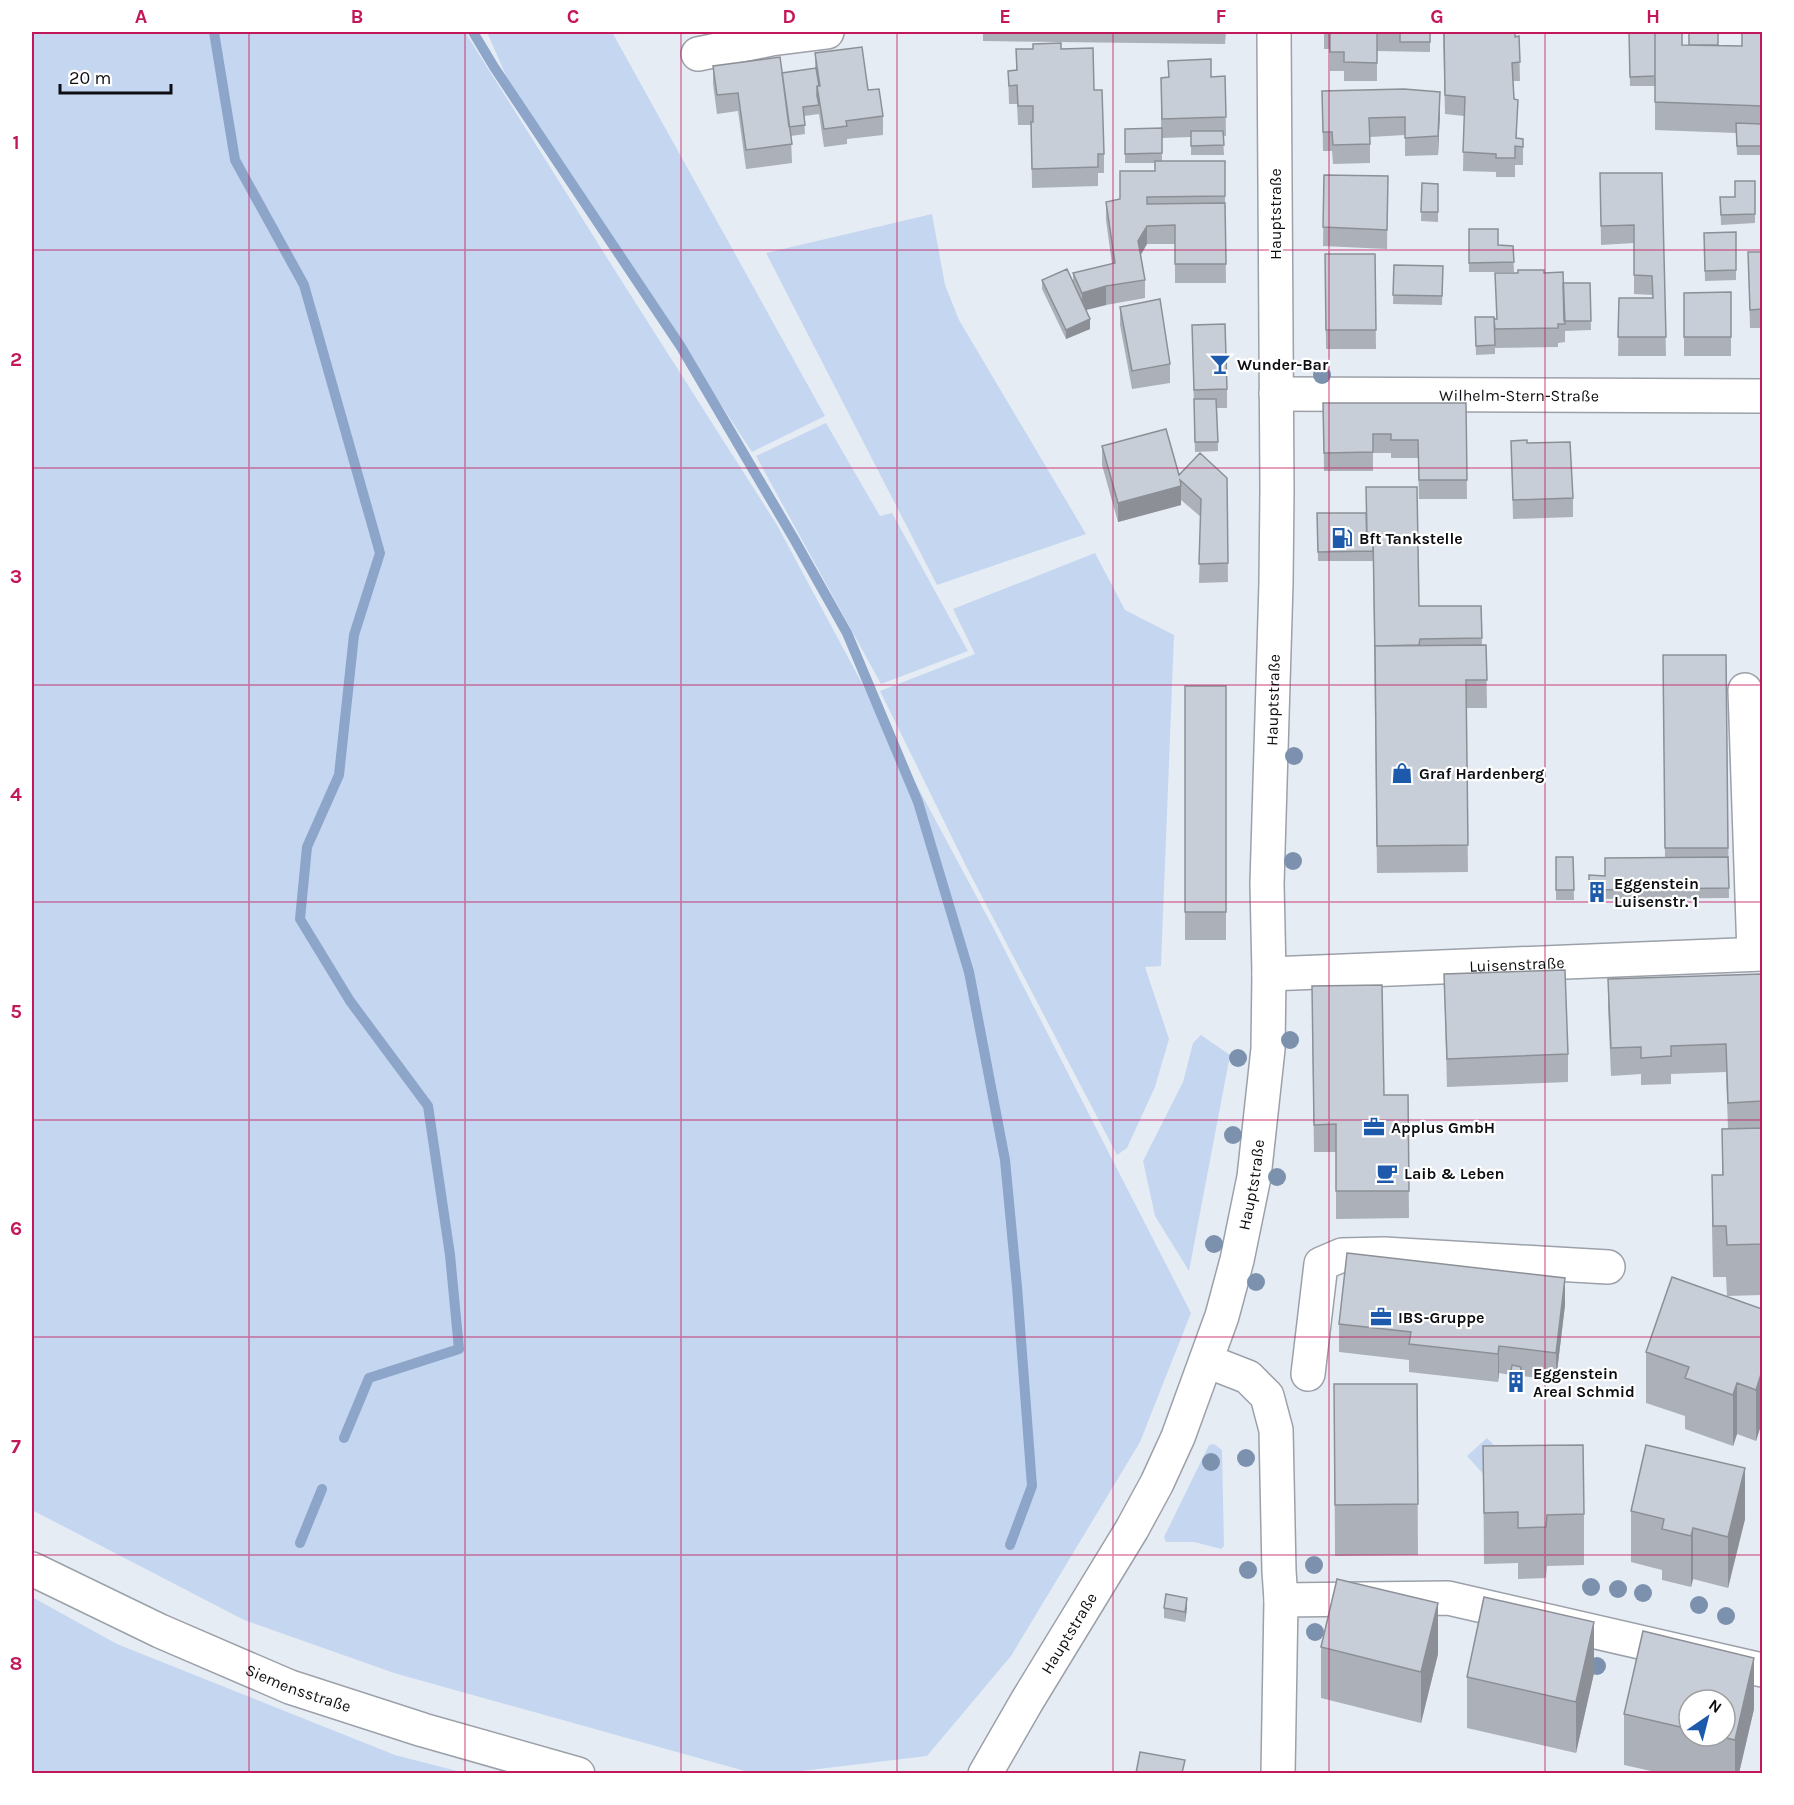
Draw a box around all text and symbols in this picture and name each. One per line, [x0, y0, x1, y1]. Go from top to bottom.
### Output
text: A [135, 5, 148, 28]
text: B [351, 5, 363, 28]
text: C [567, 5, 579, 28]
text: D [782, 5, 796, 28]
text: E [999, 5, 1011, 28]
text: F [1216, 5, 1227, 28]
text: G [1430, 5, 1444, 28]
text: H [1646, 5, 1660, 28]
scale bar [60, 57, 171, 95]
text: 20 m [69, 67, 111, 89]
text: 1 [12, 131, 20, 154]
street label: Hauptstraße [1266, 168, 1285, 260]
text: 2 [10, 348, 22, 371]
bar icon: Wunder-Bar [1208, 352, 1232, 376]
place label: Wunder-Bar [1237, 355, 1329, 374]
street label: Wilhelm-Stern-Straße [1439, 386, 1599, 405]
fuel station icon: Bft Tankstelle [1330, 526, 1354, 550]
place label: Bft Tankstelle [1359, 529, 1463, 548]
text: 3 [10, 565, 22, 588]
street label: Hauptstraße [1262, 654, 1284, 746]
shop icon: Graf Hardenberg [1390, 761, 1414, 785]
place label: Graf Hardenberg [1419, 764, 1544, 783]
text: 4 [10, 783, 22, 806]
place label: Eggenstein Luisenstr. 1 [1614, 874, 1699, 911]
building icon: Eggenstein Luisenstr. 1 [1585, 880, 1609, 904]
street label: Luisenstraße [1469, 953, 1565, 976]
text: 5 [10, 1000, 22, 1023]
office icon: Applus GmbH [1362, 1115, 1386, 1139]
place label: Applus GmbH [1391, 1118, 1495, 1137]
street label: Hauptstraße [1234, 1138, 1268, 1232]
cafe icon: Laib & Leben [1375, 1161, 1399, 1185]
place label: Laib & Leben [1404, 1164, 1505, 1183]
text: 6 [10, 1217, 22, 1240]
office icon: IBS-Gruppe [1369, 1305, 1393, 1329]
place label: IBS-Gruppe [1398, 1308, 1485, 1327]
place label: Eggenstein Areal Schmid [1533, 1364, 1635, 1401]
building icon: Eggenstein Areal Schmid [1504, 1370, 1528, 1394]
text: 7 [11, 1435, 21, 1458]
street label: Hauptstraße [1037, 1589, 1101, 1677]
text: 8 [10, 1652, 22, 1675]
street label: Siemensstraße [243, 1660, 353, 1716]
north arrow [1677, 1688, 1737, 1748]
text: N [1705, 1695, 1725, 1717]

